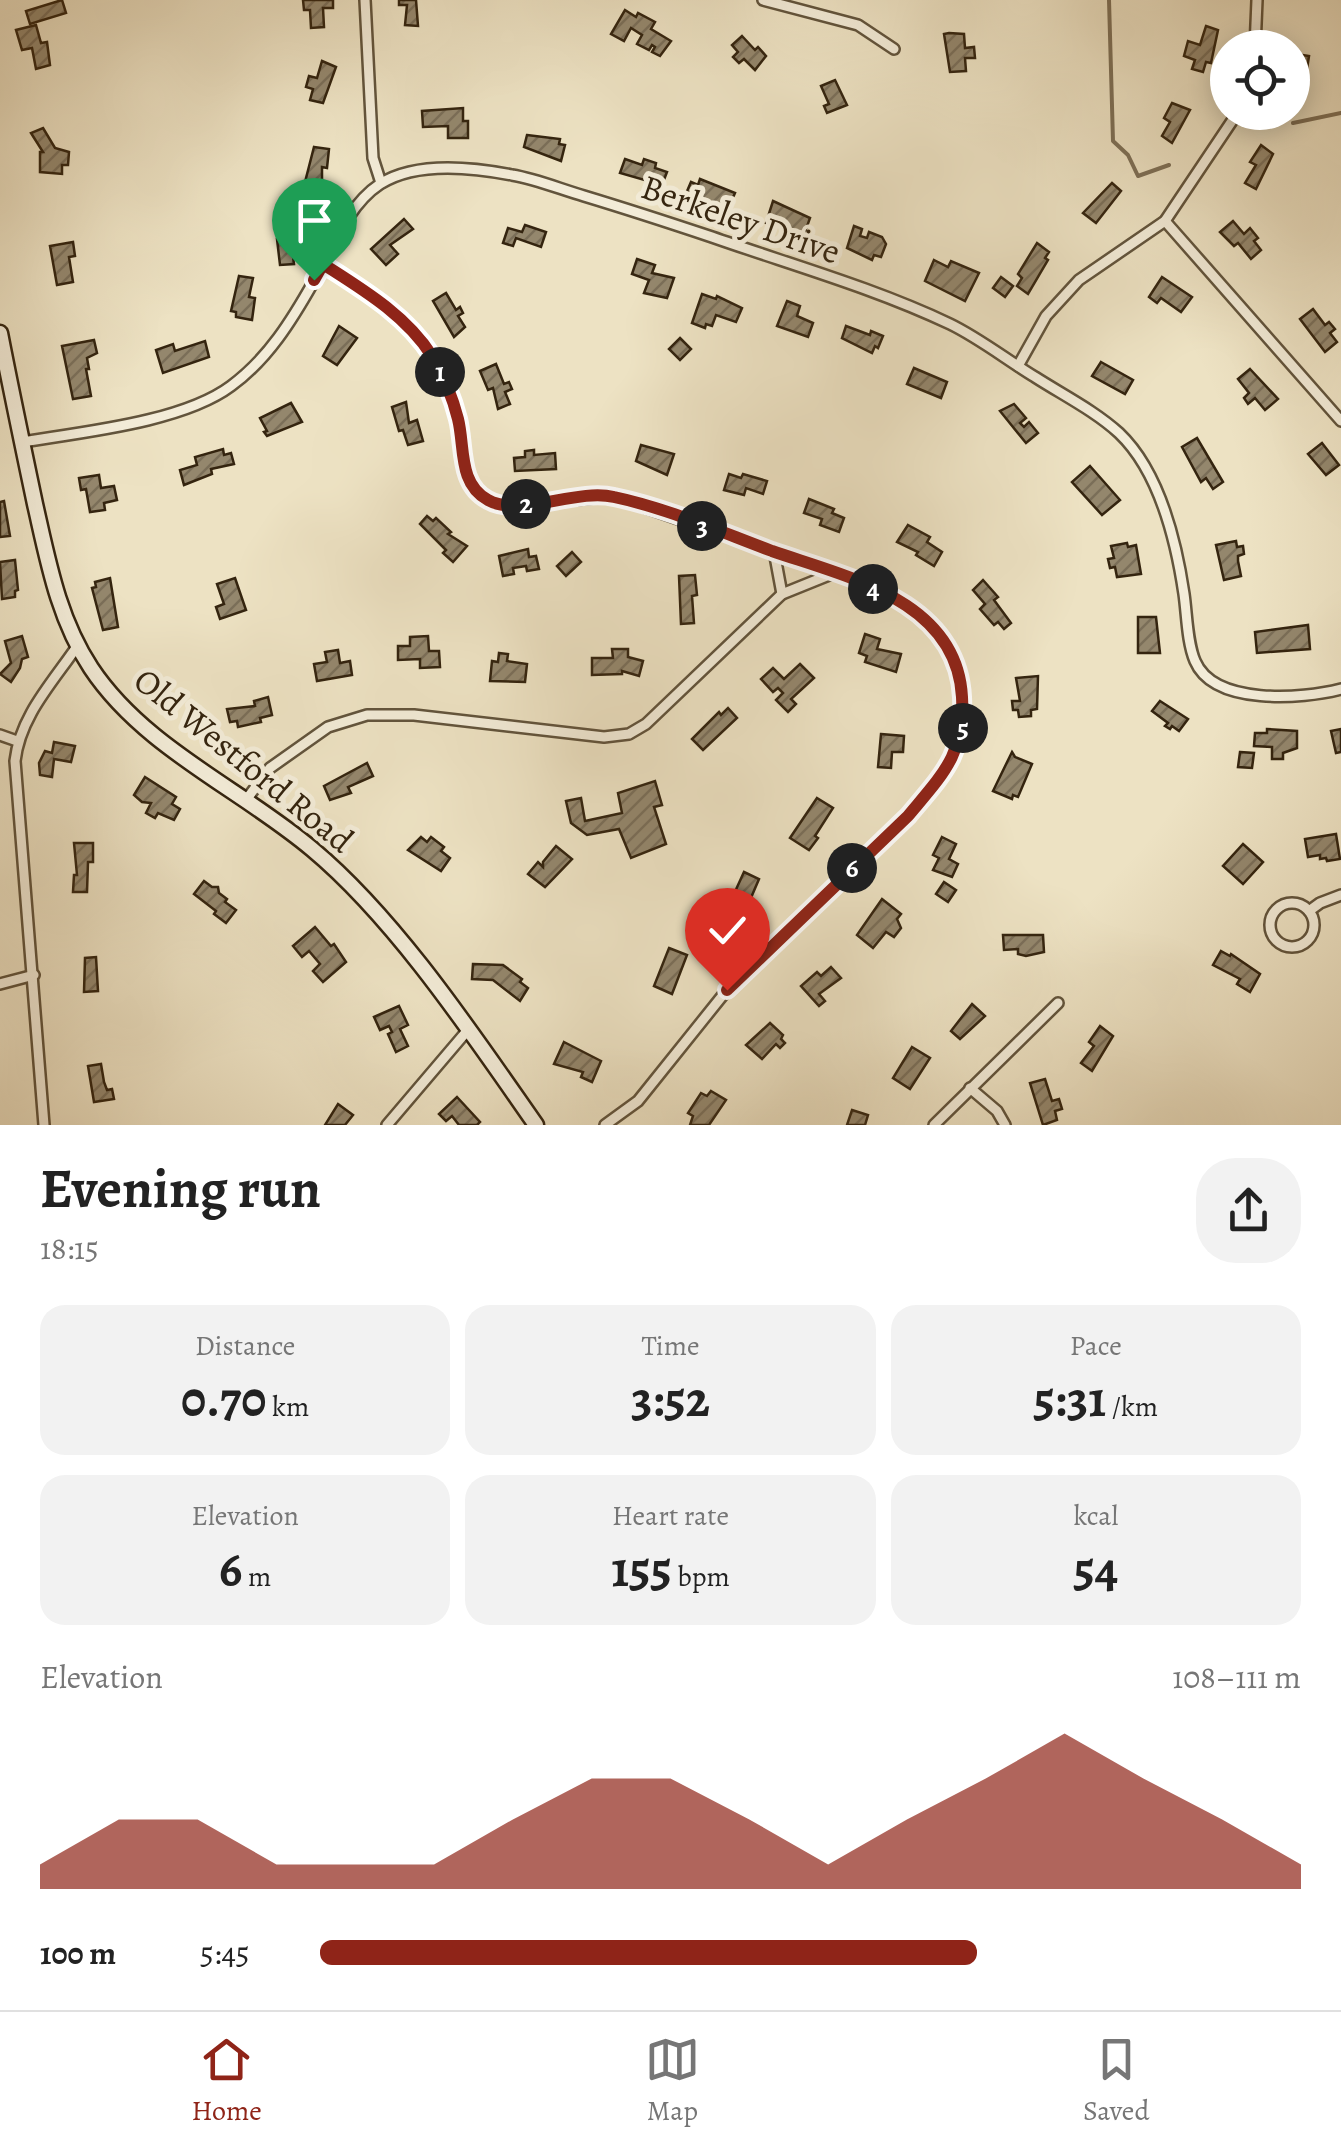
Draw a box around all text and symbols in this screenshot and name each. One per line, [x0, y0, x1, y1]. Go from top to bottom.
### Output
map controls [1210, 30, 1310, 130]
button: locate [1210, 30, 1310, 130]
street label: Berkeley Drive [635, 163, 847, 275]
pin [272, 178, 357, 281]
icon: arrive [287, 193, 342, 248]
pin: 1 [415, 347, 465, 397]
text: 1 [435, 353, 445, 391]
pin: 2 [501, 479, 551, 529]
text: 2 [519, 485, 533, 523]
pin: 3 [677, 501, 727, 551]
text: 3 [696, 507, 708, 545]
pin: 4 [848, 564, 898, 614]
text: 4 [866, 570, 880, 608]
street label: Old Westford Road [124, 656, 364, 864]
pin: 5 [938, 703, 988, 753]
text: 5 [957, 709, 969, 747]
pin: 6 [827, 843, 877, 893]
text: 6 [845, 849, 859, 887]
pin [685, 888, 770, 991]
icon: check [700, 903, 755, 958]
text: Evening run [40, 1151, 321, 1226]
button: share [1196, 1158, 1301, 1263]
text: 18:15 [40, 1226, 99, 1270]
text: Distance [195, 1327, 295, 1365]
text: Time [641, 1327, 700, 1365]
text: Pace [1070, 1327, 1122, 1365]
text: 0.70 [181, 1365, 266, 1433]
text: 3:52 [631, 1365, 710, 1433]
text: 5:31 [1034, 1365, 1106, 1433]
text: km [266, 1388, 309, 1426]
text: /km [1106, 1388, 1158, 1426]
text: Elevation [191, 1497, 299, 1535]
text: Heart rate [612, 1497, 729, 1535]
text: kcal [1073, 1497, 1118, 1535]
text: 6 [219, 1535, 242, 1603]
text: 155 [611, 1535, 672, 1603]
text: 54 [1073, 1535, 1118, 1603]
text: m [242, 1558, 271, 1596]
text: bpm [672, 1558, 730, 1596]
text: Elevation [40, 1655, 163, 1699]
text: 108–111 m [1172, 1655, 1301, 1699]
text: 100 m [40, 1931, 116, 1975]
text: 5:45 [200, 1931, 250, 1975]
tab: Home [192, 2032, 262, 2130]
tab: Map [645, 2032, 700, 2130]
tab: Saved [1083, 2032, 1149, 2130]

